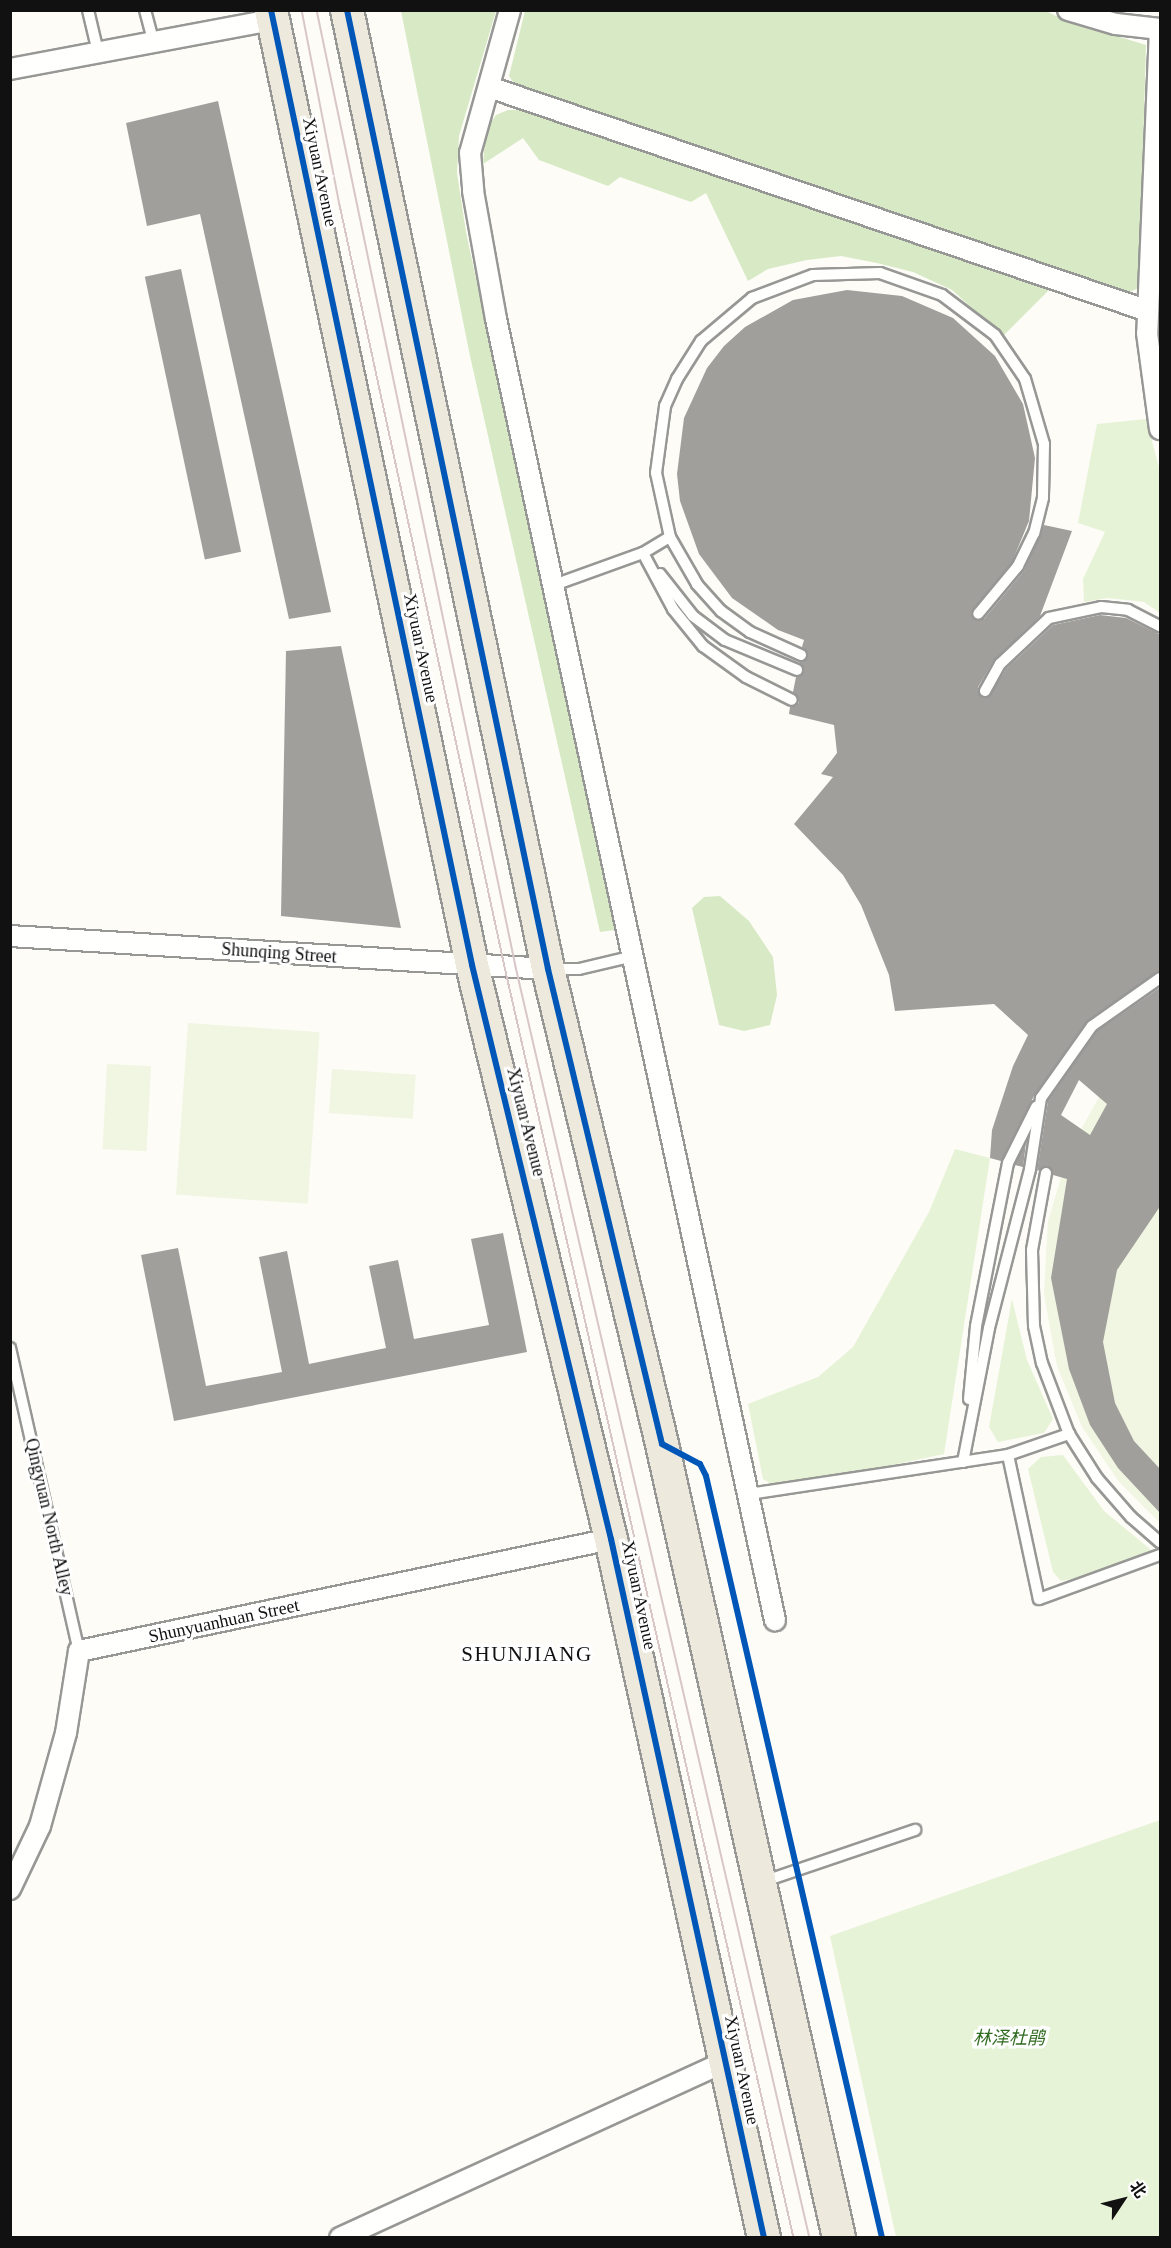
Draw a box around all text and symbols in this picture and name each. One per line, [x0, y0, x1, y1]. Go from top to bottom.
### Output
street label: Xiyuan Avenue [298, 115, 342, 229]
street label: Xiyuan Avenue [399, 591, 443, 705]
street label: Shunqing Street [221, 938, 337, 968]
street label: Xiyuan Avenue [502, 1065, 550, 1179]
street label: Qingyuan North Alley [20, 1436, 78, 1598]
street label: Xiyuan Avenue [617, 1538, 661, 1652]
street label: Shunyuanhuan Street [147, 1594, 301, 1648]
district label: SHUNJIANG [461, 1641, 593, 1667]
street label: Xiyuan Avenue [720, 2013, 764, 2127]
park label: 林泽杜鹃 [973, 2027, 1045, 2049]
north arrow [1093, 2170, 1153, 2230]
text: 北 [1127, 2178, 1150, 2201]

